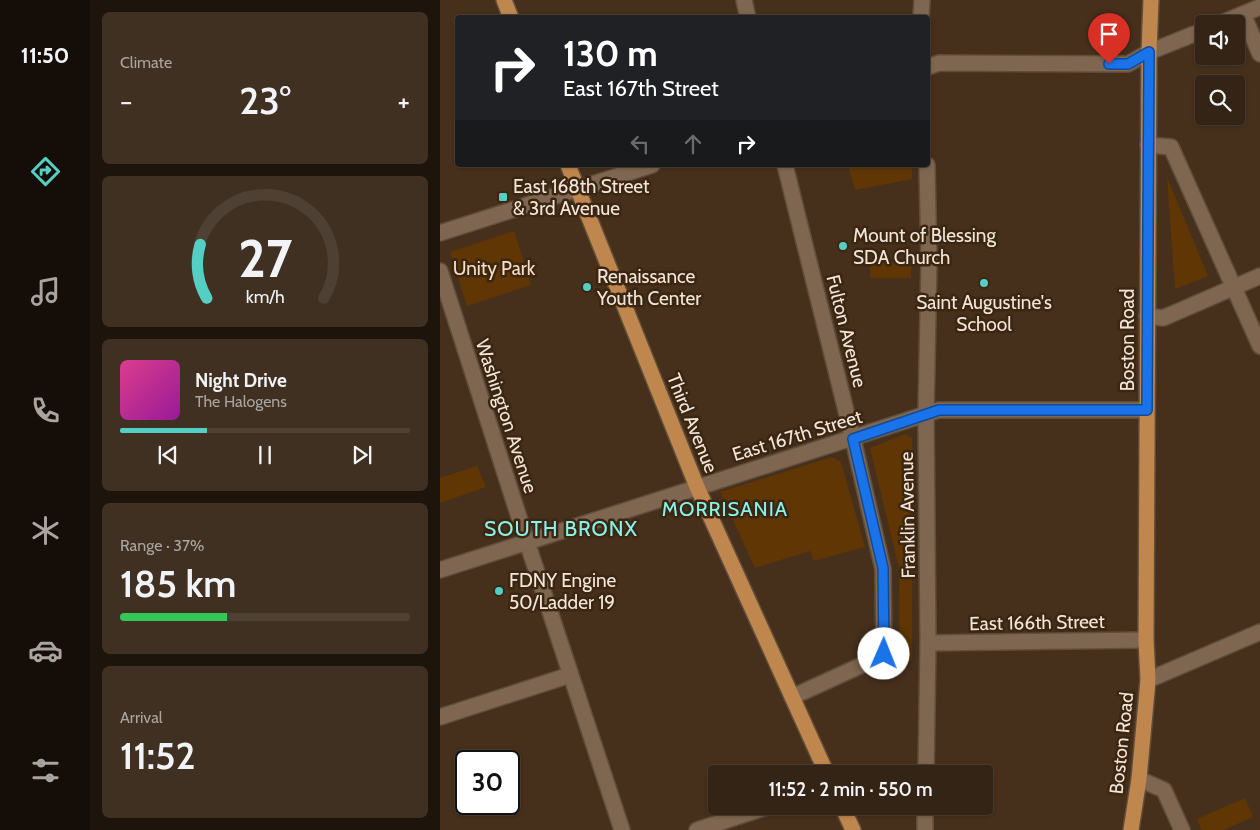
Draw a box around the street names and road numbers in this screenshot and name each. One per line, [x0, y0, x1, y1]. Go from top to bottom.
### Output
street label: Fulton Avenue [821, 272, 872, 390]
street label: Boston Road [1116, 289, 1139, 391]
street label: Washington Avenue [471, 336, 542, 496]
street label: Third Avenue [662, 370, 723, 476]
street label: East 167th Street [730, 405, 865, 466]
street label: Franklin Avenue [895, 451, 920, 579]
street label: East 166th Street [969, 610, 1106, 635]
street label: Boston Road [1105, 691, 1138, 795]

